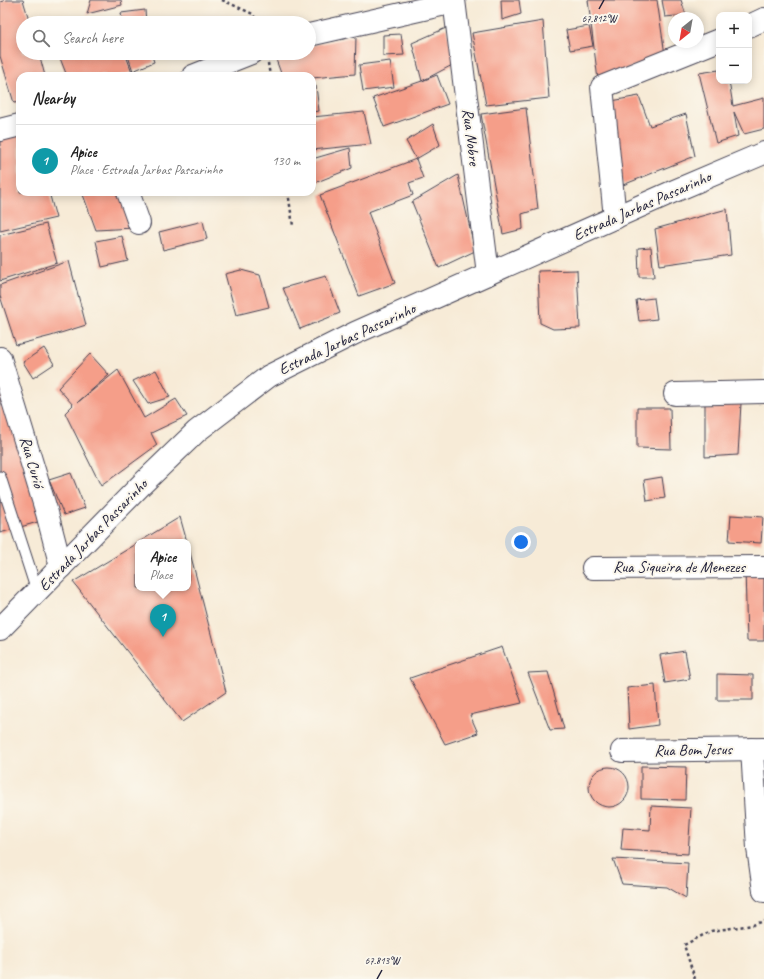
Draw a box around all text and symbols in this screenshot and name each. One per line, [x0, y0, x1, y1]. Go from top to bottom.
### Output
text: 67.812°W [582, 12, 618, 25]
north arrow [668, 12, 704, 48]
map controls [716, 12, 752, 84]
button: + [716, 12, 752, 48]
search box [16, 16, 316, 60]
icon: search [30, 27, 52, 49]
text: Search here [62, 29, 123, 48]
button: − [716, 48, 752, 84]
text: Nearby [32, 88, 75, 109]
street label: Rua Nobre [458, 108, 485, 168]
text: Apice [70, 143, 97, 162]
text: 1 [42, 153, 48, 169]
text: 130 m [272, 153, 300, 169]
text: Place · Estrada Jarbas Passarinho [70, 162, 222, 178]
street label: Estrada Jarbas Passarinho [570, 166, 716, 245]
street label: Estrada Jarbas Passarinho [275, 298, 421, 379]
street label: Rua Curió [15, 434, 49, 492]
street label: Estrada Jarbas Passarinho [34, 473, 153, 595]
your location [511, 532, 531, 552]
popup [135, 539, 191, 591]
text: Apice [150, 548, 176, 567]
street label: Rua Siqueira de Menezes [613, 557, 746, 577]
text: Place [150, 567, 172, 583]
pin: 1 [150, 604, 176, 637]
street label: Rua Bom Jesus [654, 739, 734, 761]
text: 67.813°W [365, 954, 401, 967]

